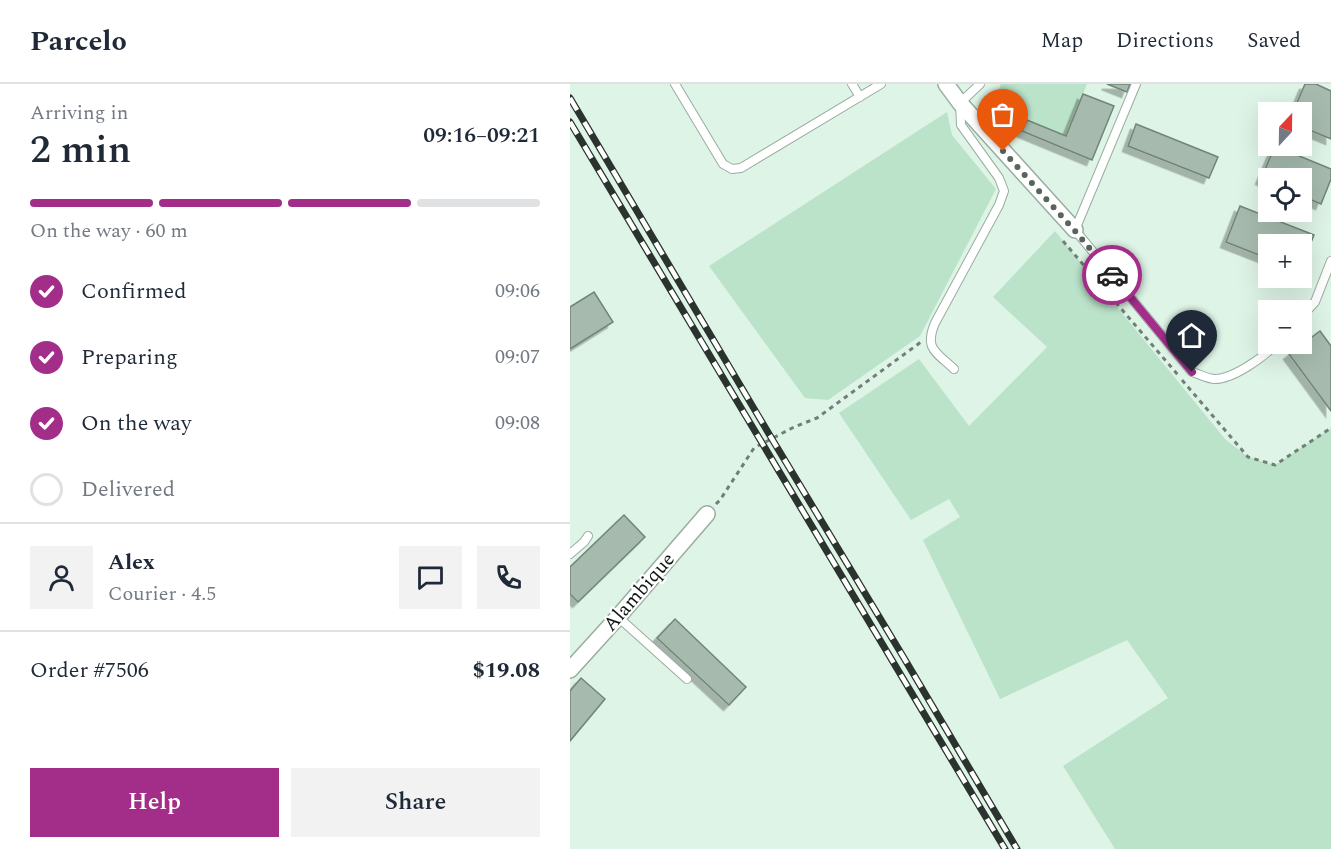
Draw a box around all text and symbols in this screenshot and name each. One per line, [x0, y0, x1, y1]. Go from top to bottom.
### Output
text: Parcelo [30, 20, 127, 63]
text: Map [1041, 25, 1083, 57]
text: Directions [1116, 25, 1214, 57]
text: Saved [1247, 25, 1301, 57]
pin [977, 89, 1028, 151]
text: Arriving in [30, 98, 128, 128]
icon: bag [986, 98, 1019, 131]
north arrow [1258, 102, 1312, 156]
map controls [1258, 102, 1312, 354]
text: 09:16–09:21 [423, 119, 540, 152]
text: 2 min [30, 121, 131, 180]
button: locate [1258, 168, 1312, 222]
text: On the way · 60 m [30, 216, 188, 246]
button: + [1258, 234, 1312, 288]
courier [1082, 245, 1142, 305]
icon: car [1096, 259, 1129, 292]
icon: check [30, 275, 63, 308]
text: Confirmed [81, 275, 187, 308]
text: 09:06 [495, 276, 540, 306]
button: − [1258, 300, 1312, 354]
pin [1166, 310, 1217, 372]
icon: home [1175, 319, 1208, 352]
icon: check [30, 341, 63, 374]
text: Preparing [81, 341, 178, 374]
text: 09:07 [495, 342, 540, 372]
icon: check [30, 407, 63, 440]
text: On the way [81, 407, 192, 440]
text: 09:08 [495, 408, 540, 438]
text: Delivered [81, 473, 175, 506]
button: person [30, 546, 93, 609]
text: Alex [108, 546, 155, 579]
button: chat [399, 546, 462, 609]
button: phone [477, 546, 540, 609]
street label: Alambique [596, 546, 682, 638]
text: Courier · 4.5 [108, 579, 216, 609]
text: Order #7506 [30, 654, 149, 687]
text: $19.08 [472, 654, 540, 687]
button: Help [30, 768, 279, 837]
button: Share [291, 768, 540, 837]

